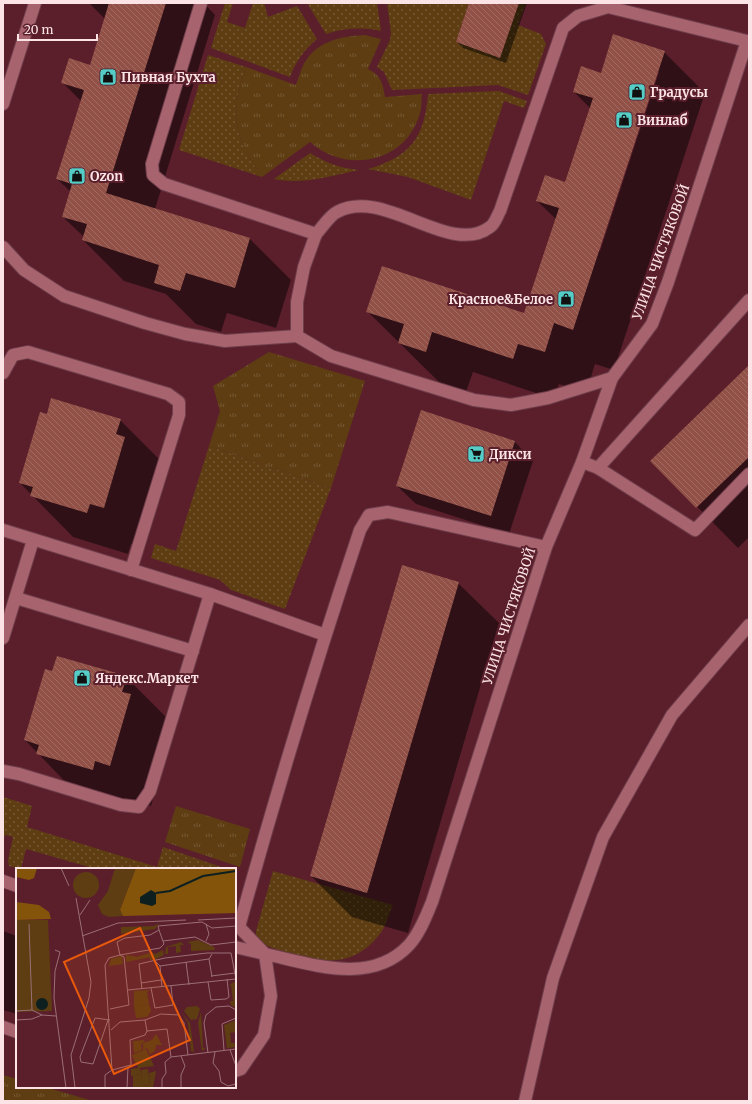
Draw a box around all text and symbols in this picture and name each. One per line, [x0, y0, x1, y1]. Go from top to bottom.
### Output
scale bar [18, 16, 97, 42]
text: 20 m [24, 22, 53, 37]
shop icon: Пивная Бухта [98, 67, 118, 87]
place label: Пивная Бухта [121, 69, 216, 86]
shop icon: Градусы [627, 82, 647, 102]
place label: Градусы [650, 84, 708, 101]
shop icon: Винлаб [614, 110, 634, 130]
place label: Винлаб [637, 112, 688, 129]
shop icon: Ozon [67, 166, 87, 186]
place label: Ozon [90, 168, 123, 185]
street label: УЛИЦА ЧИСТЯКОВОЙ [627, 181, 693, 323]
shop icon: Красное&Белое [556, 289, 576, 309]
place label: Красное&Белое [449, 291, 553, 308]
supermarket icon: Дикси [466, 444, 486, 464]
place label: Дикси [489, 446, 532, 463]
street label: УЛИЦА ЧИСТЯКОВОЙ [478, 545, 539, 688]
shop icon: Яндекс.Маркет [72, 668, 92, 688]
place label: Яндекс.Маркет [95, 670, 199, 687]
inset map [16, 868, 236, 1088]

